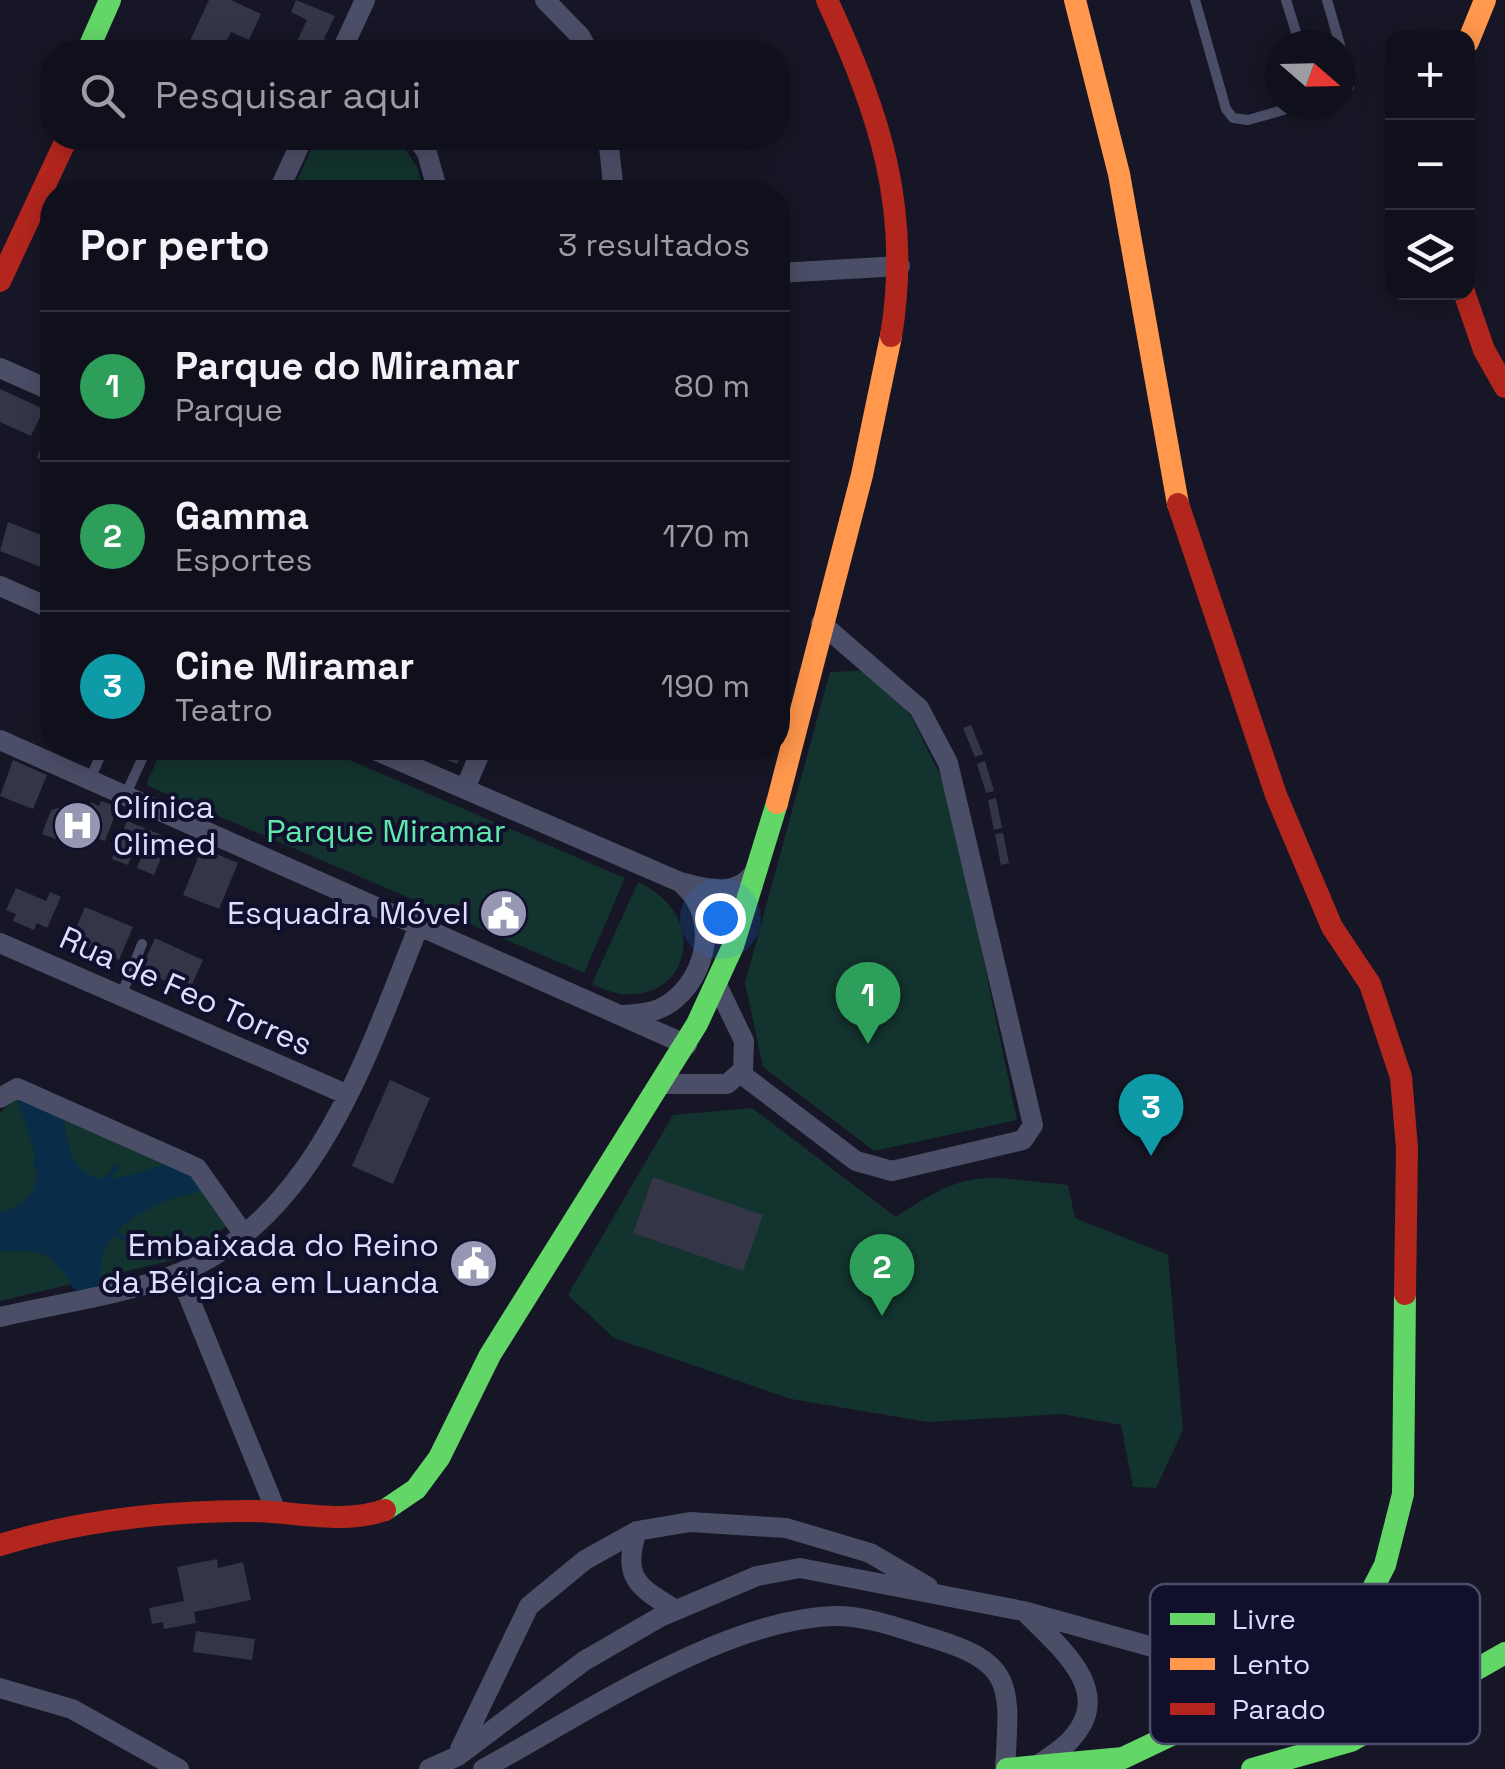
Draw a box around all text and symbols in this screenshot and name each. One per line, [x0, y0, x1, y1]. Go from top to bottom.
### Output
north arrow [1265, 30, 1355, 120]
map controls [1385, 30, 1475, 300]
button: + [1385, 30, 1475, 120]
search box [40, 40, 790, 150]
icon: search [75, 68, 130, 123]
text: Pesquisar aqui [155, 71, 421, 119]
button: − [1385, 120, 1475, 210]
button: layers [1385, 210, 1475, 300]
text: Por perto [80, 219, 270, 272]
text: 3 resultados [558, 225, 750, 265]
text: Parque do Miramar [175, 342, 520, 390]
text: 1 [105, 366, 120, 406]
text: 80 m [674, 366, 750, 406]
text: Parque [175, 390, 283, 430]
text: Gamma [175, 492, 309, 540]
text: 2 [103, 516, 122, 556]
text: 170 m [663, 516, 750, 556]
text: Esportes [175, 540, 312, 580]
text: Cine Miramar [175, 642, 414, 690]
text: 3 [103, 666, 122, 706]
text: 190 m [661, 666, 750, 706]
text: Teatro [175, 690, 273, 730]
place label: Clínica Climed [113, 787, 216, 864]
hospital icon: Clínica Climed [52, 799, 104, 851]
park label: Parque Miramar [266, 811, 506, 851]
public building icon: Esquadra Móvel [478, 887, 530, 939]
place label: Esquadra Móvel [227, 893, 469, 933]
your location [695, 893, 746, 944]
street label: Rua de Feo Torres [54, 917, 318, 1065]
pin: 1 [836, 962, 900, 1044]
pin: 3 [1118, 1074, 1184, 1156]
place label: Embaixada do Reino da Bélgica em Luanda [101, 1225, 439, 1302]
pin: 2 [850, 1234, 914, 1316]
public building icon: Embaixada do Reino da Bélgica em Luanda [448, 1237, 500, 1289]
legend [1150, 1584, 1480, 1744]
text: Livre [1232, 1601, 1296, 1637]
text: Lento [1232, 1646, 1310, 1682]
text: Parado [1232, 1691, 1326, 1727]

